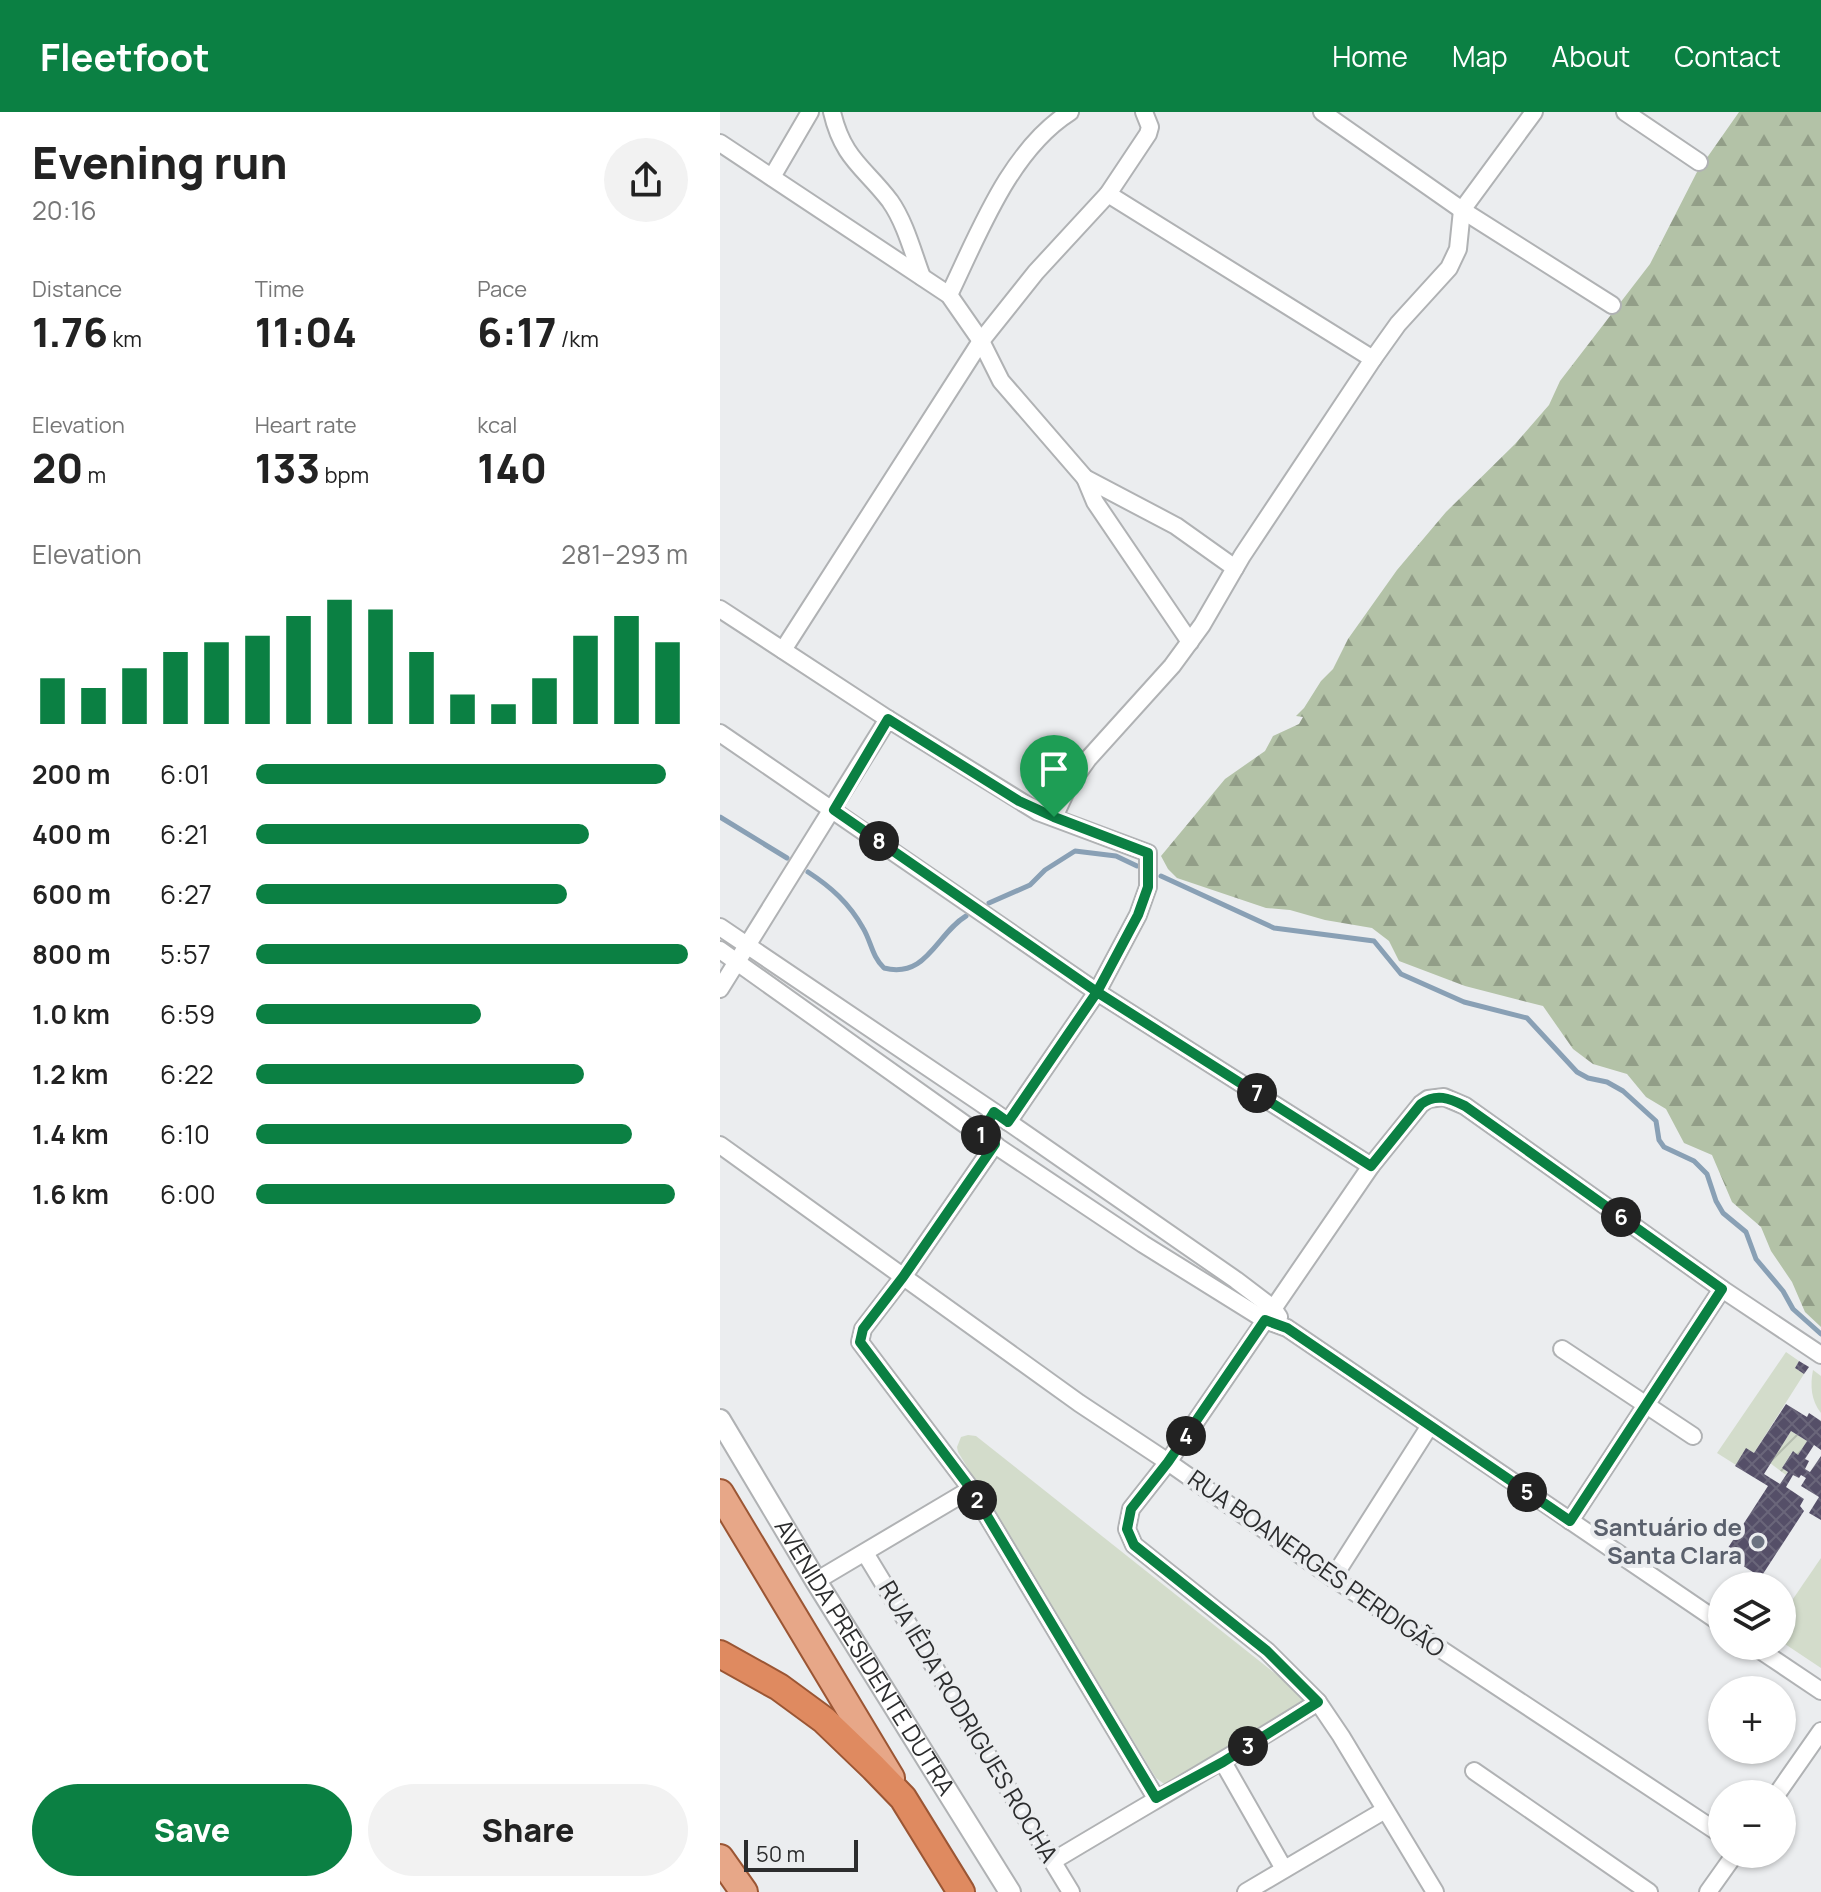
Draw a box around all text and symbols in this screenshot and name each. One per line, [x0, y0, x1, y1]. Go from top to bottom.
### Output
text: Fleetfoot [40, 30, 210, 82]
text: Home [1332, 37, 1408, 75]
text: Map [1452, 37, 1508, 75]
text: About [1552, 37, 1630, 75]
text: Contact [1674, 37, 1781, 75]
text: Evening run [32, 132, 288, 192]
button: share [604, 138, 688, 222]
text: 20:16 [32, 192, 97, 228]
text: Distance [32, 274, 122, 304]
text: Time [255, 274, 304, 304]
text: Pace [477, 274, 527, 304]
text: 1.76 [32, 304, 108, 359]
text: 11:04 [255, 304, 357, 359]
text: 6:17 [477, 304, 556, 359]
text: km [108, 324, 142, 354]
text: /km [556, 324, 599, 354]
text: Elevation [32, 410, 125, 440]
text: Heart rate [255, 410, 357, 440]
text: kcal [477, 410, 517, 440]
text: 20 [32, 440, 83, 495]
text: 133 [255, 440, 320, 495]
text: 140 [477, 440, 547, 495]
text: m [83, 460, 106, 490]
text: bpm [320, 460, 369, 490]
text: Elevation [32, 536, 142, 572]
text: 281–293 m [561, 536, 688, 572]
pin [1020, 735, 1088, 817]
icon: arrive [1032, 747, 1076, 791]
text: 200 m [32, 756, 110, 792]
text: 6:01 [160, 756, 210, 792]
text: 400 m [32, 816, 111, 852]
text: 6:21 [160, 816, 209, 852]
pin: 8 [859, 821, 899, 861]
text: 8 [872, 826, 886, 856]
text: 600 m [32, 876, 111, 912]
text: 6:27 [160, 876, 212, 912]
text: 800 m [32, 936, 111, 972]
text: 5:57 [160, 936, 211, 972]
text: 1.0 km [32, 996, 110, 1032]
text: 6:59 [160, 996, 215, 1032]
text: 1.2 km [32, 1056, 108, 1092]
text: 6:22 [160, 1056, 214, 1092]
pin: 7 [1237, 1073, 1277, 1113]
text: 7 [1251, 1078, 1263, 1108]
pin: 1 [961, 1115, 1001, 1155]
text: 1.4 km [32, 1116, 109, 1152]
text: 6:10 [160, 1116, 210, 1152]
text: 1 [976, 1120, 986, 1150]
text: 1.6 km [32, 1176, 109, 1212]
text: 6:00 [160, 1176, 216, 1212]
pin: 6 [1601, 1197, 1641, 1237]
text: 6 [1614, 1202, 1628, 1232]
pin: 4 [1166, 1416, 1206, 1456]
text: 4 [1179, 1421, 1193, 1451]
street label: RUA BOANERGES PERDIGÃO [1182, 1461, 1452, 1664]
pin: 5 [1507, 1472, 1547, 1512]
text: 5 [1521, 1477, 1533, 1507]
pin: 2 [957, 1480, 997, 1520]
text: 2 [970, 1485, 984, 1515]
place label: Santuário de Santa Clara [1593, 1510, 1742, 1571]
street label: AVENIDA PRESIDENTE DUTRA [768, 1512, 964, 1801]
marker: Santuário de Santa Clara [1749, 1533, 1767, 1551]
map controls [1708, 1572, 1796, 1868]
button: layers [1708, 1572, 1796, 1660]
street label: RUA IÊDA RODRIGUES ROCHA [872, 1574, 1067, 1868]
button: + [1708, 1676, 1796, 1764]
pin: 3 [1228, 1726, 1268, 1766]
text: 3 [1242, 1731, 1254, 1761]
button: − [1708, 1780, 1796, 1868]
button: Save [32, 1784, 352, 1876]
button: Share [368, 1784, 688, 1876]
scale bar [744, 1836, 858, 1872]
text: 50 m [756, 1839, 805, 1869]

